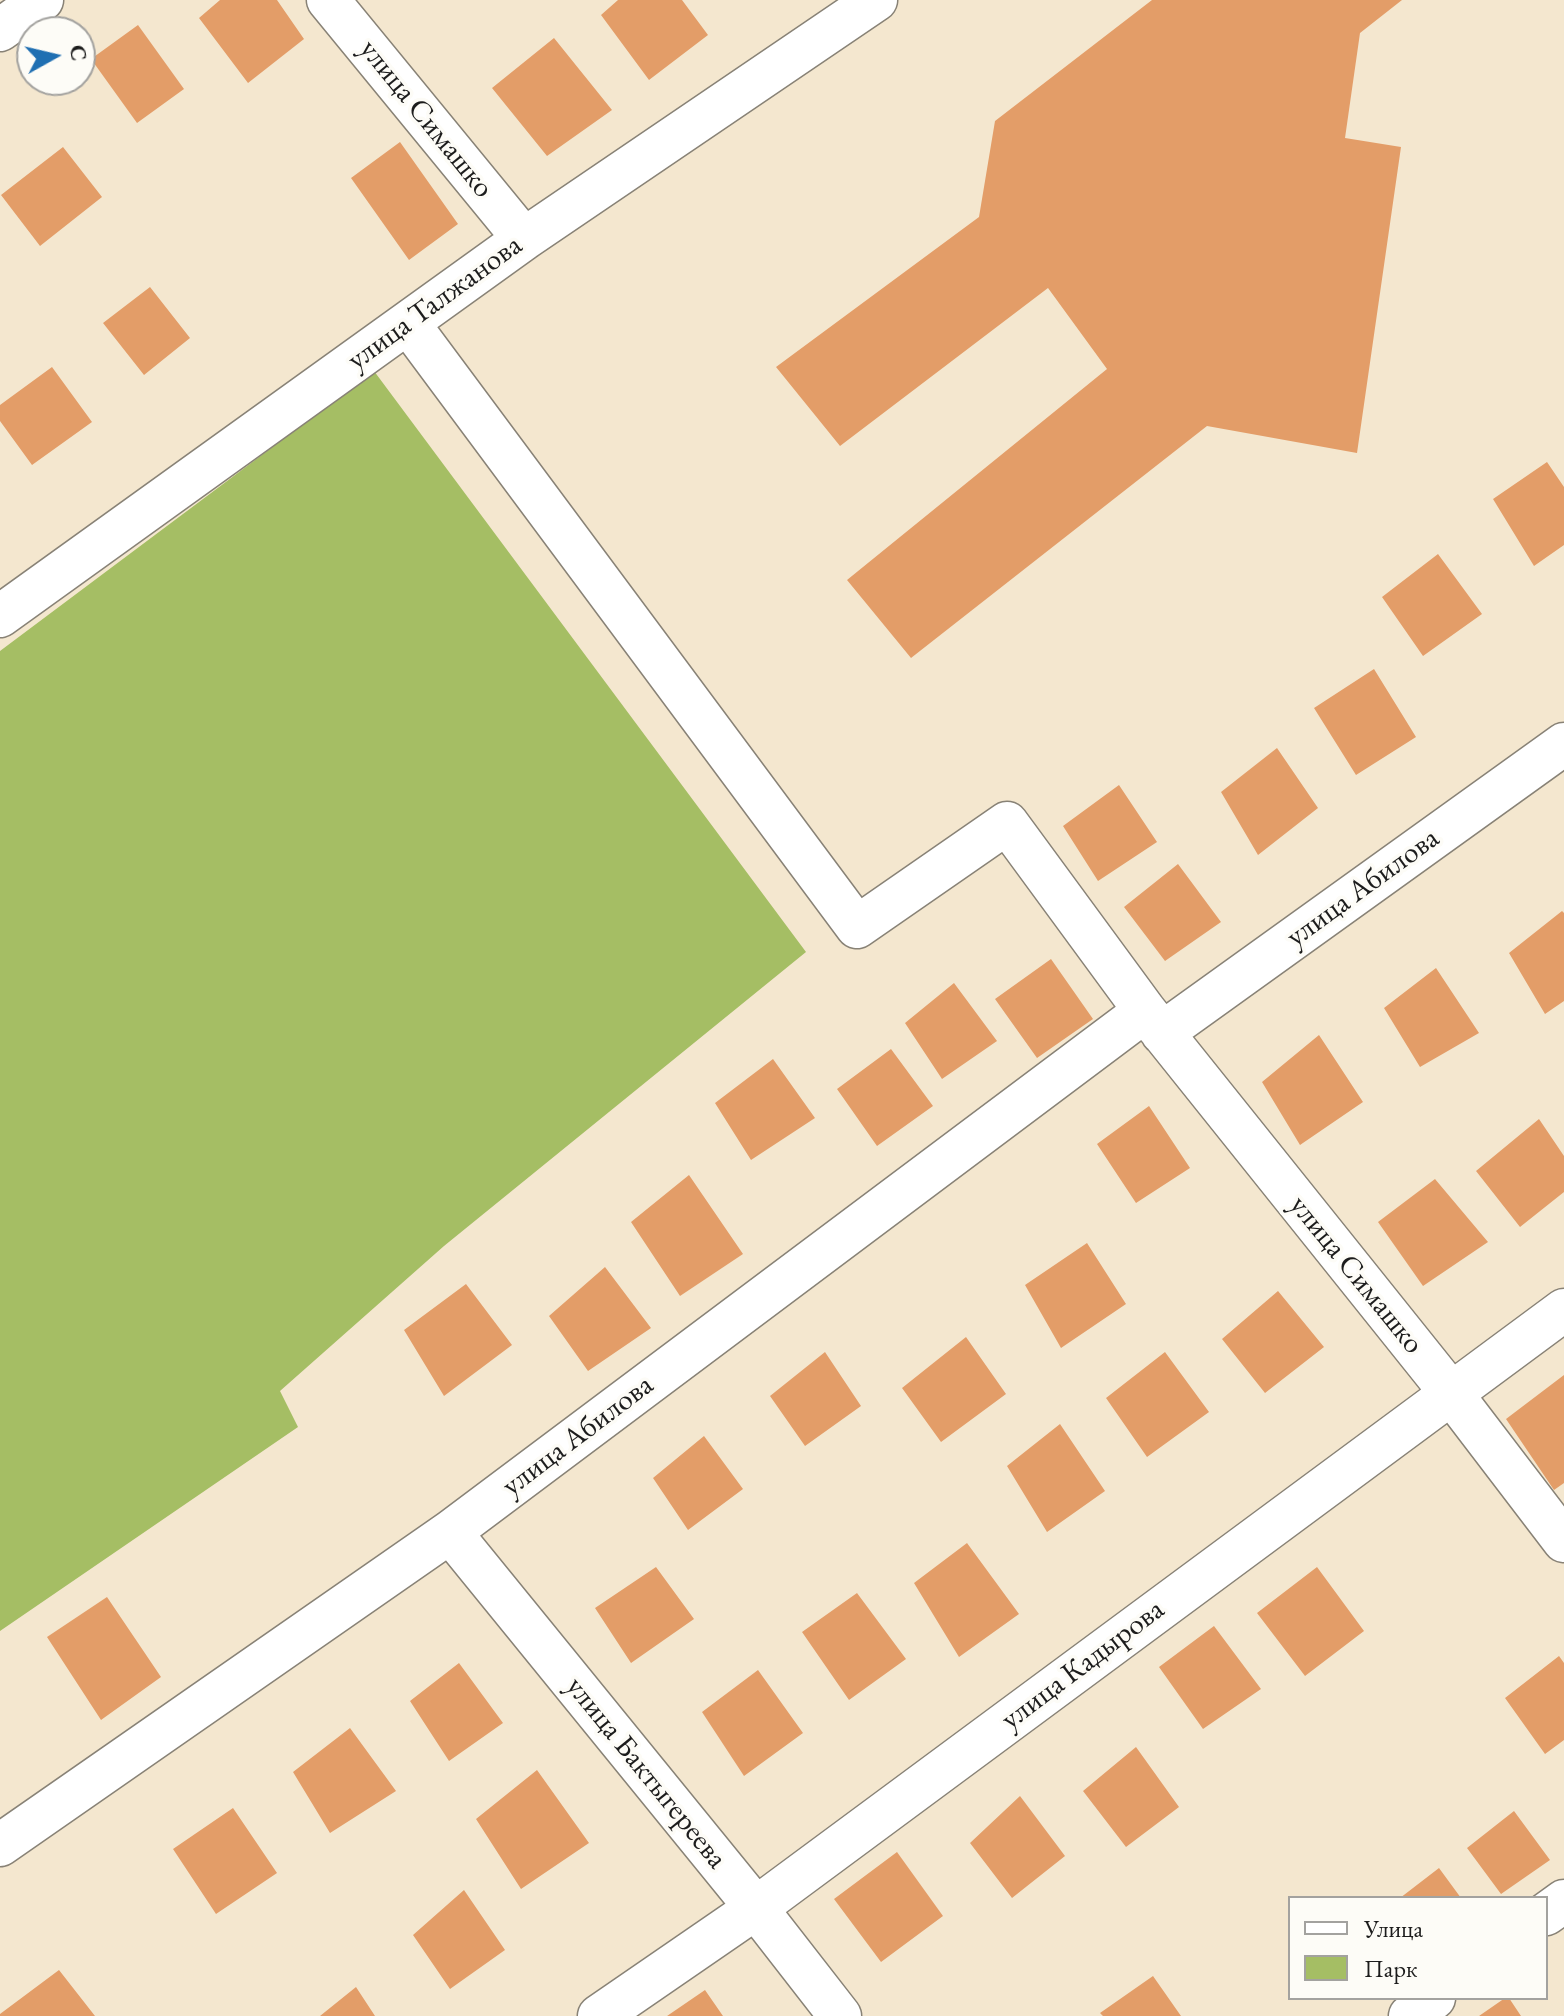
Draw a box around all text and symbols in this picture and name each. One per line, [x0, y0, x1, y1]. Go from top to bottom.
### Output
north arrow [16, 16, 96, 96]
street label: улица Симашко [351, 33, 501, 205]
text: С [63, 43, 94, 63]
street label: улица Талжанова [341, 228, 529, 378]
street label: улица Абилова [1280, 821, 1446, 955]
street label: улица Симашко [1281, 1189, 1431, 1361]
street label: улица Абилова [495, 1367, 661, 1505]
street label: улица Кадырова [994, 1592, 1172, 1738]
street label: улица Бактыгереева [558, 1670, 734, 1876]
legend [1288, 1896, 1548, 2000]
text: Улица [1364, 1913, 1423, 1944]
text: Парк [1364, 1953, 1417, 1984]

